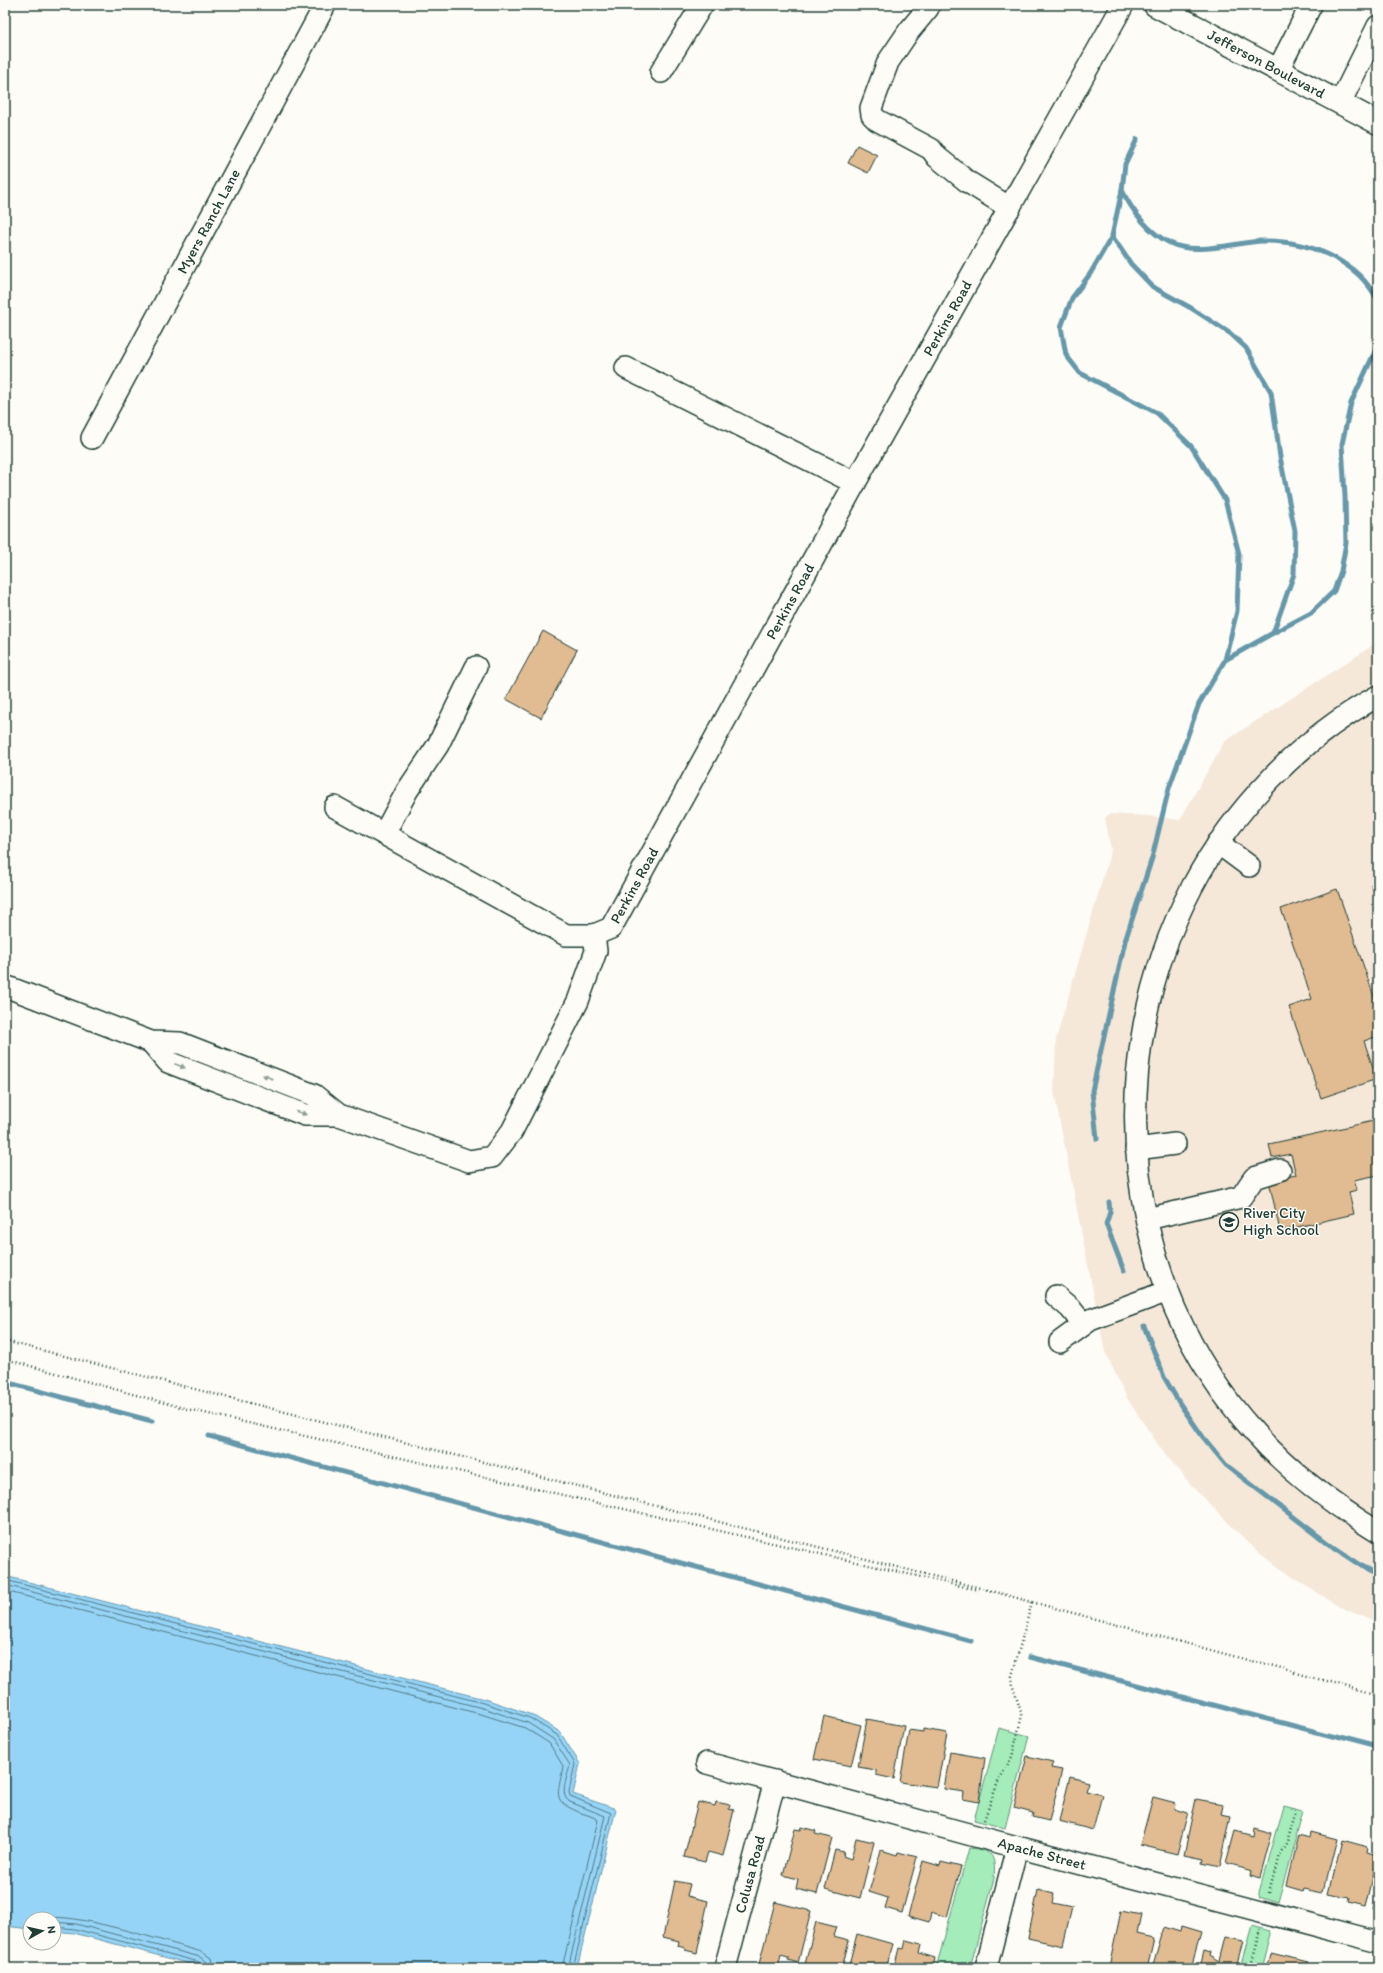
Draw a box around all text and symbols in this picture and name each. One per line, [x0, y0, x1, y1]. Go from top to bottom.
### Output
street label: Jefferson Boulevard [1204, 25, 1329, 103]
street label: Myers Ranch Lane [173, 166, 244, 277]
street label: Perkins Road [919, 277, 976, 359]
street label: Perkins Road [762, 560, 818, 642]
street label: Perkins Road [606, 844, 662, 927]
one-way arrow [174, 1064, 186, 1070]
one-way arrow [262, 1074, 274, 1080]
one-way arrow [296, 1110, 308, 1116]
place label: River City High School [1243, 1204, 1320, 1239]
school or university icon: River City High School [1218, 1211, 1240, 1233]
street label: Colusa Road [731, 1833, 769, 1915]
street label: Apache Street [996, 1833, 1088, 1874]
north arrow [22, 1911, 62, 1951]
text: N [44, 1925, 58, 1934]

